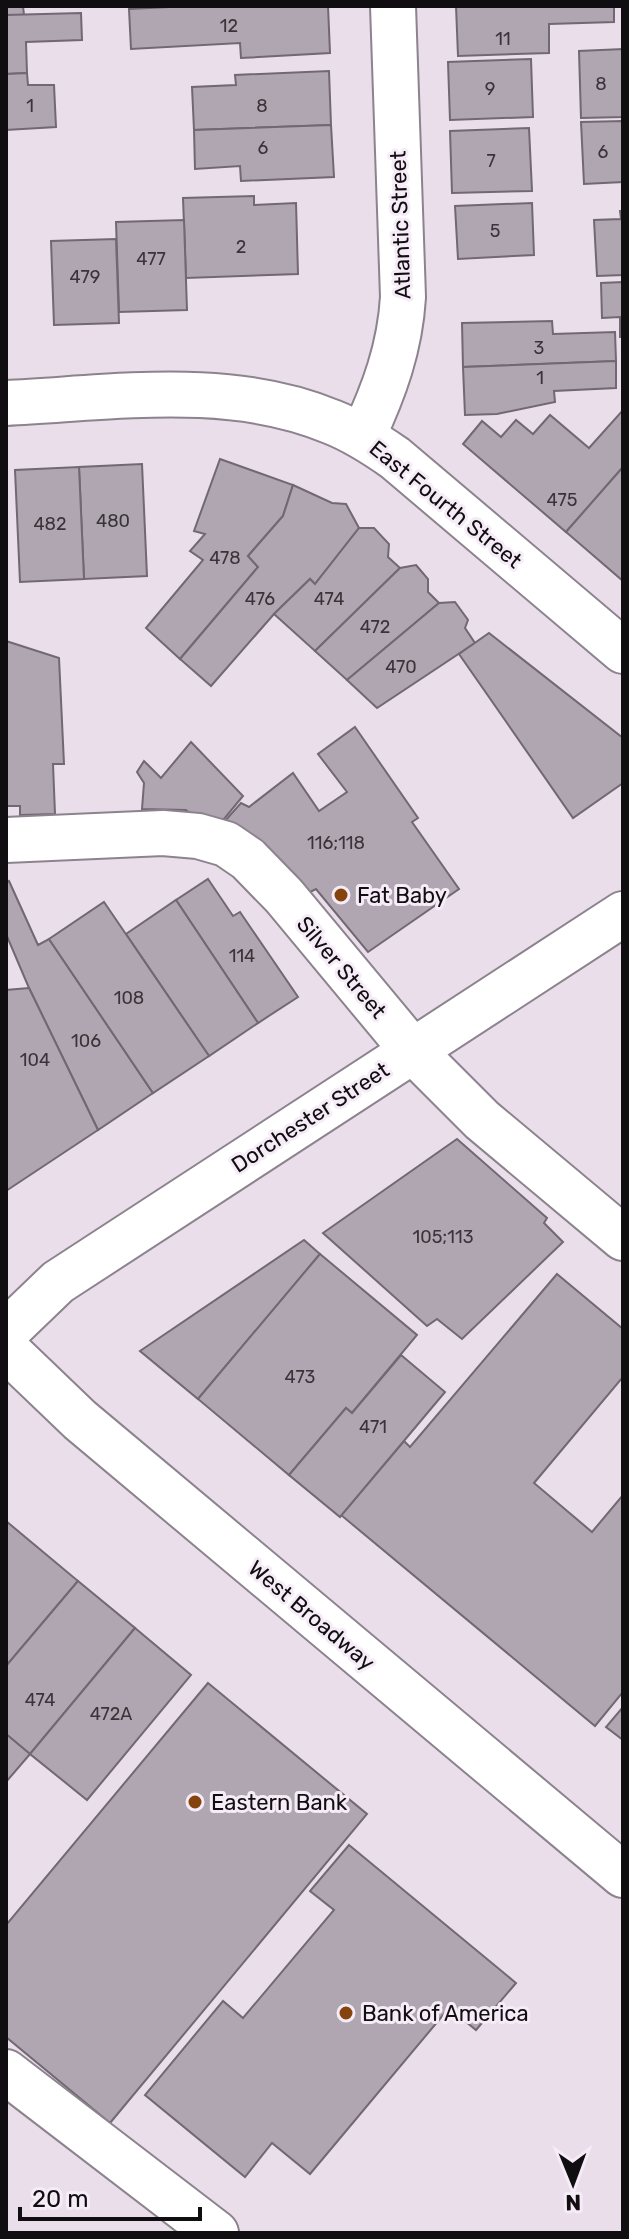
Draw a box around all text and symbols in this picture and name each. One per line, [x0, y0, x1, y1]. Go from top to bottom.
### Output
house number: 12 [220, 15, 238, 37]
house number: 11 [495, 28, 511, 50]
house number: 8 [595, 73, 607, 95]
house number: 9 [485, 78, 495, 100]
house number: 1 [26, 95, 34, 117]
house number: 8 [256, 95, 268, 117]
house number: 6 [258, 137, 269, 159]
house number: 6 [598, 141, 609, 163]
street label: Atlantic Street [384, 150, 417, 300]
house number: 7 [486, 150, 496, 172]
house number: 5 [490, 220, 500, 242]
house number: 2 [236, 236, 246, 258]
house number: 477 [136, 248, 166, 270]
house number: 479 [70, 266, 100, 288]
house number: 3 [534, 337, 544, 359]
house number: 1 [536, 367, 544, 389]
street label: East Fourth Street [364, 435, 528, 574]
house number: 475 [547, 489, 577, 511]
house number: 480 [96, 510, 130, 532]
house number: 482 [33, 513, 67, 535]
house number: 478 [209, 547, 241, 569]
house number: 476 [245, 588, 275, 610]
house number: 474 [314, 588, 344, 610]
house number: 472 [360, 616, 390, 638]
house number: 470 [385, 656, 417, 678]
house number: 116;118 [307, 832, 365, 854]
place label: Fat Baby [357, 882, 447, 909]
marker: Fat Baby [332, 886, 350, 904]
street label: Silver Street [291, 911, 392, 1024]
house number: 114 [229, 945, 255, 967]
house number: 108 [114, 987, 144, 1009]
house number: 106 [71, 1030, 101, 1052]
house number: 104 [20, 1049, 50, 1071]
street label: Dorchester Street [226, 1056, 395, 1179]
house number: 105;113 [413, 1226, 473, 1248]
house number: 473 [285, 1366, 315, 1388]
house number: 471 [359, 1416, 387, 1438]
street label: West Broadway [243, 1555, 380, 1676]
house number: 474 [25, 1689, 55, 1711]
house number: 472A [90, 1703, 132, 1725]
place label: Eastern Bank [211, 1789, 348, 1816]
marker: Eastern Bank [186, 1793, 204, 1811]
place label: Bank of America [362, 2000, 529, 2027]
marker: Bank of America [337, 2004, 355, 2022]
north arrow [533, 2143, 613, 2223]
scale bar [20, 2171, 200, 2221]
text: 20 m [32, 2185, 89, 2213]
text: N [565, 2189, 581, 2216]

